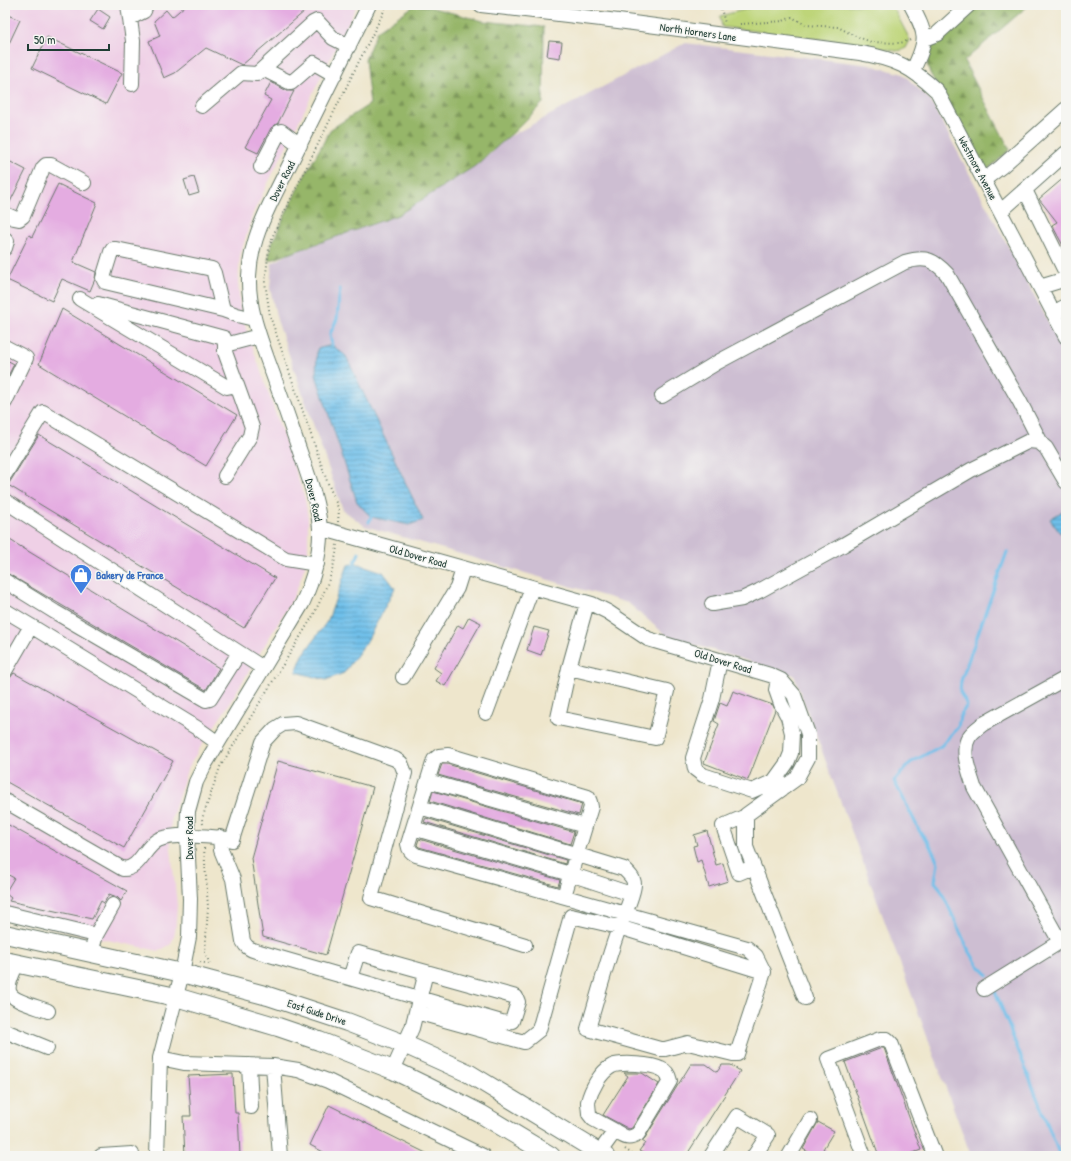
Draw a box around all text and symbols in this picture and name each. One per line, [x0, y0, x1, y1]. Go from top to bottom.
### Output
street label: North Horners Lane [659, 20, 738, 44]
scale bar [28, 26, 109, 52]
text: 50 m [34, 31, 55, 48]
street label: Westmore Avenue [955, 134, 1001, 203]
street label: Dover Road [266, 158, 298, 203]
street label: Dover Road [302, 477, 326, 523]
street label: Old Dover Road [388, 541, 449, 571]
shop icon: Bakery de France [68, 562, 94, 595]
place label: Bakery de France [96, 568, 164, 583]
street label: Old Dover Road [693, 646, 754, 677]
street label: Dover Road [182, 816, 196, 860]
street label: East Gude Drive [286, 996, 349, 1028]

